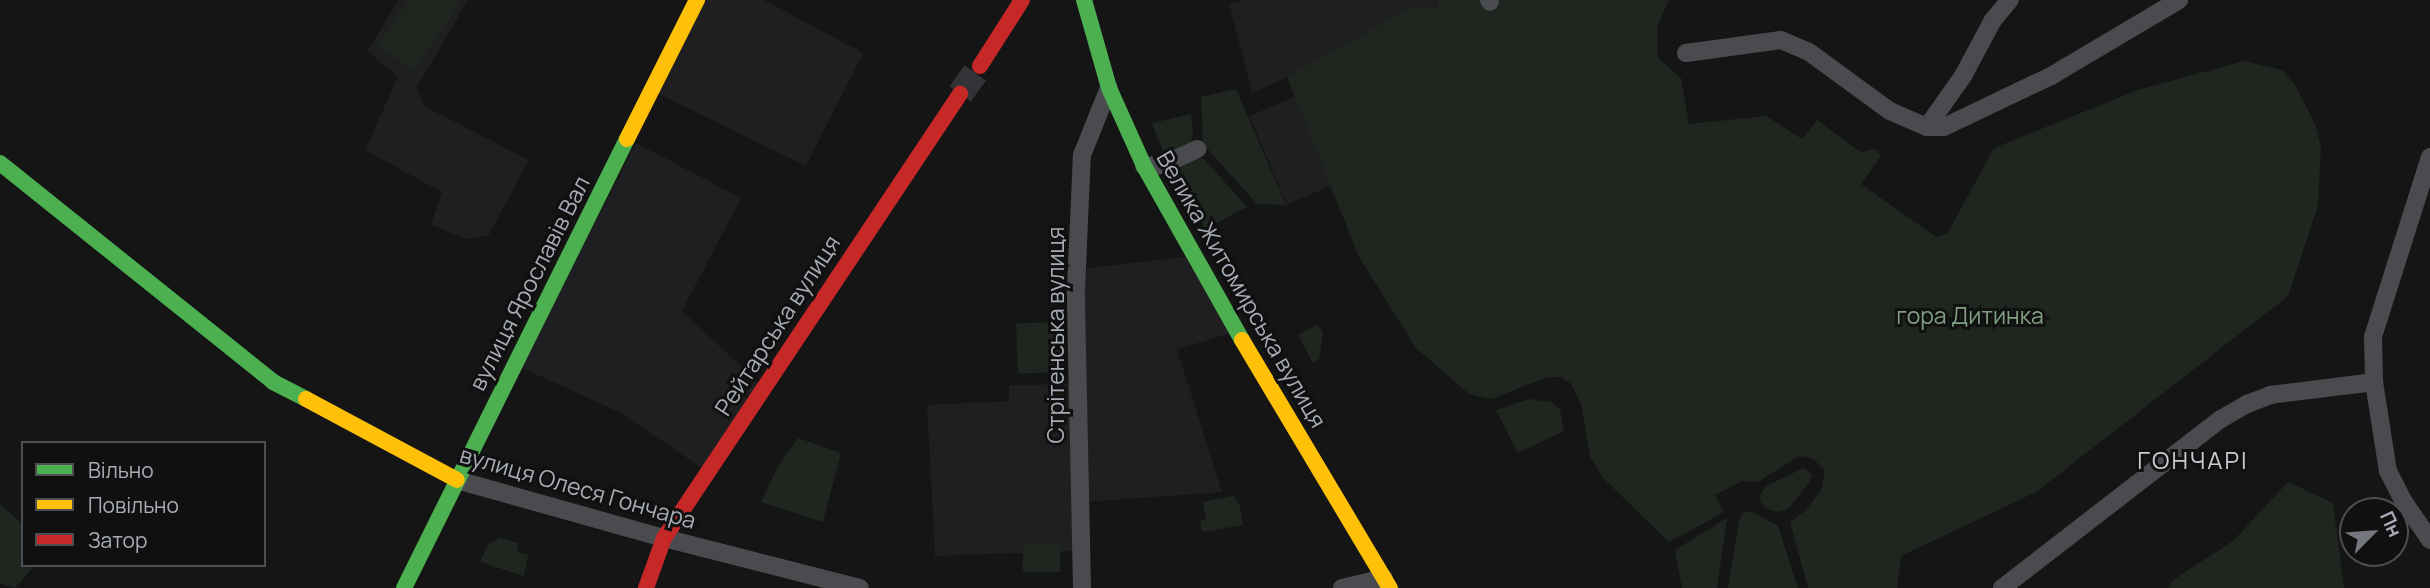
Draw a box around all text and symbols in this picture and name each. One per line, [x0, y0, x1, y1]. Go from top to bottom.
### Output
street label: Велика Житомирська вулиця [1151, 146, 1333, 432]
street label: вулиця Ярославів Вал [463, 171, 595, 395]
street label: Стрітенська вулиця [1041, 227, 1069, 443]
street label: Рейтарська вулиця [709, 230, 845, 420]
park label: гора Дитинка [1896, 301, 2044, 329]
street label: вулиця Олеся Гончара [457, 440, 699, 534]
legend [21, 441, 266, 567]
district label: ГОНЧАРІ [2138, 446, 2248, 474]
text: Вільно [88, 456, 154, 484]
text: Повільно [88, 491, 179, 519]
north arrow [2339, 497, 2409, 567]
text: Пн [2374, 507, 2408, 541]
text: Затор [88, 526, 147, 554]

